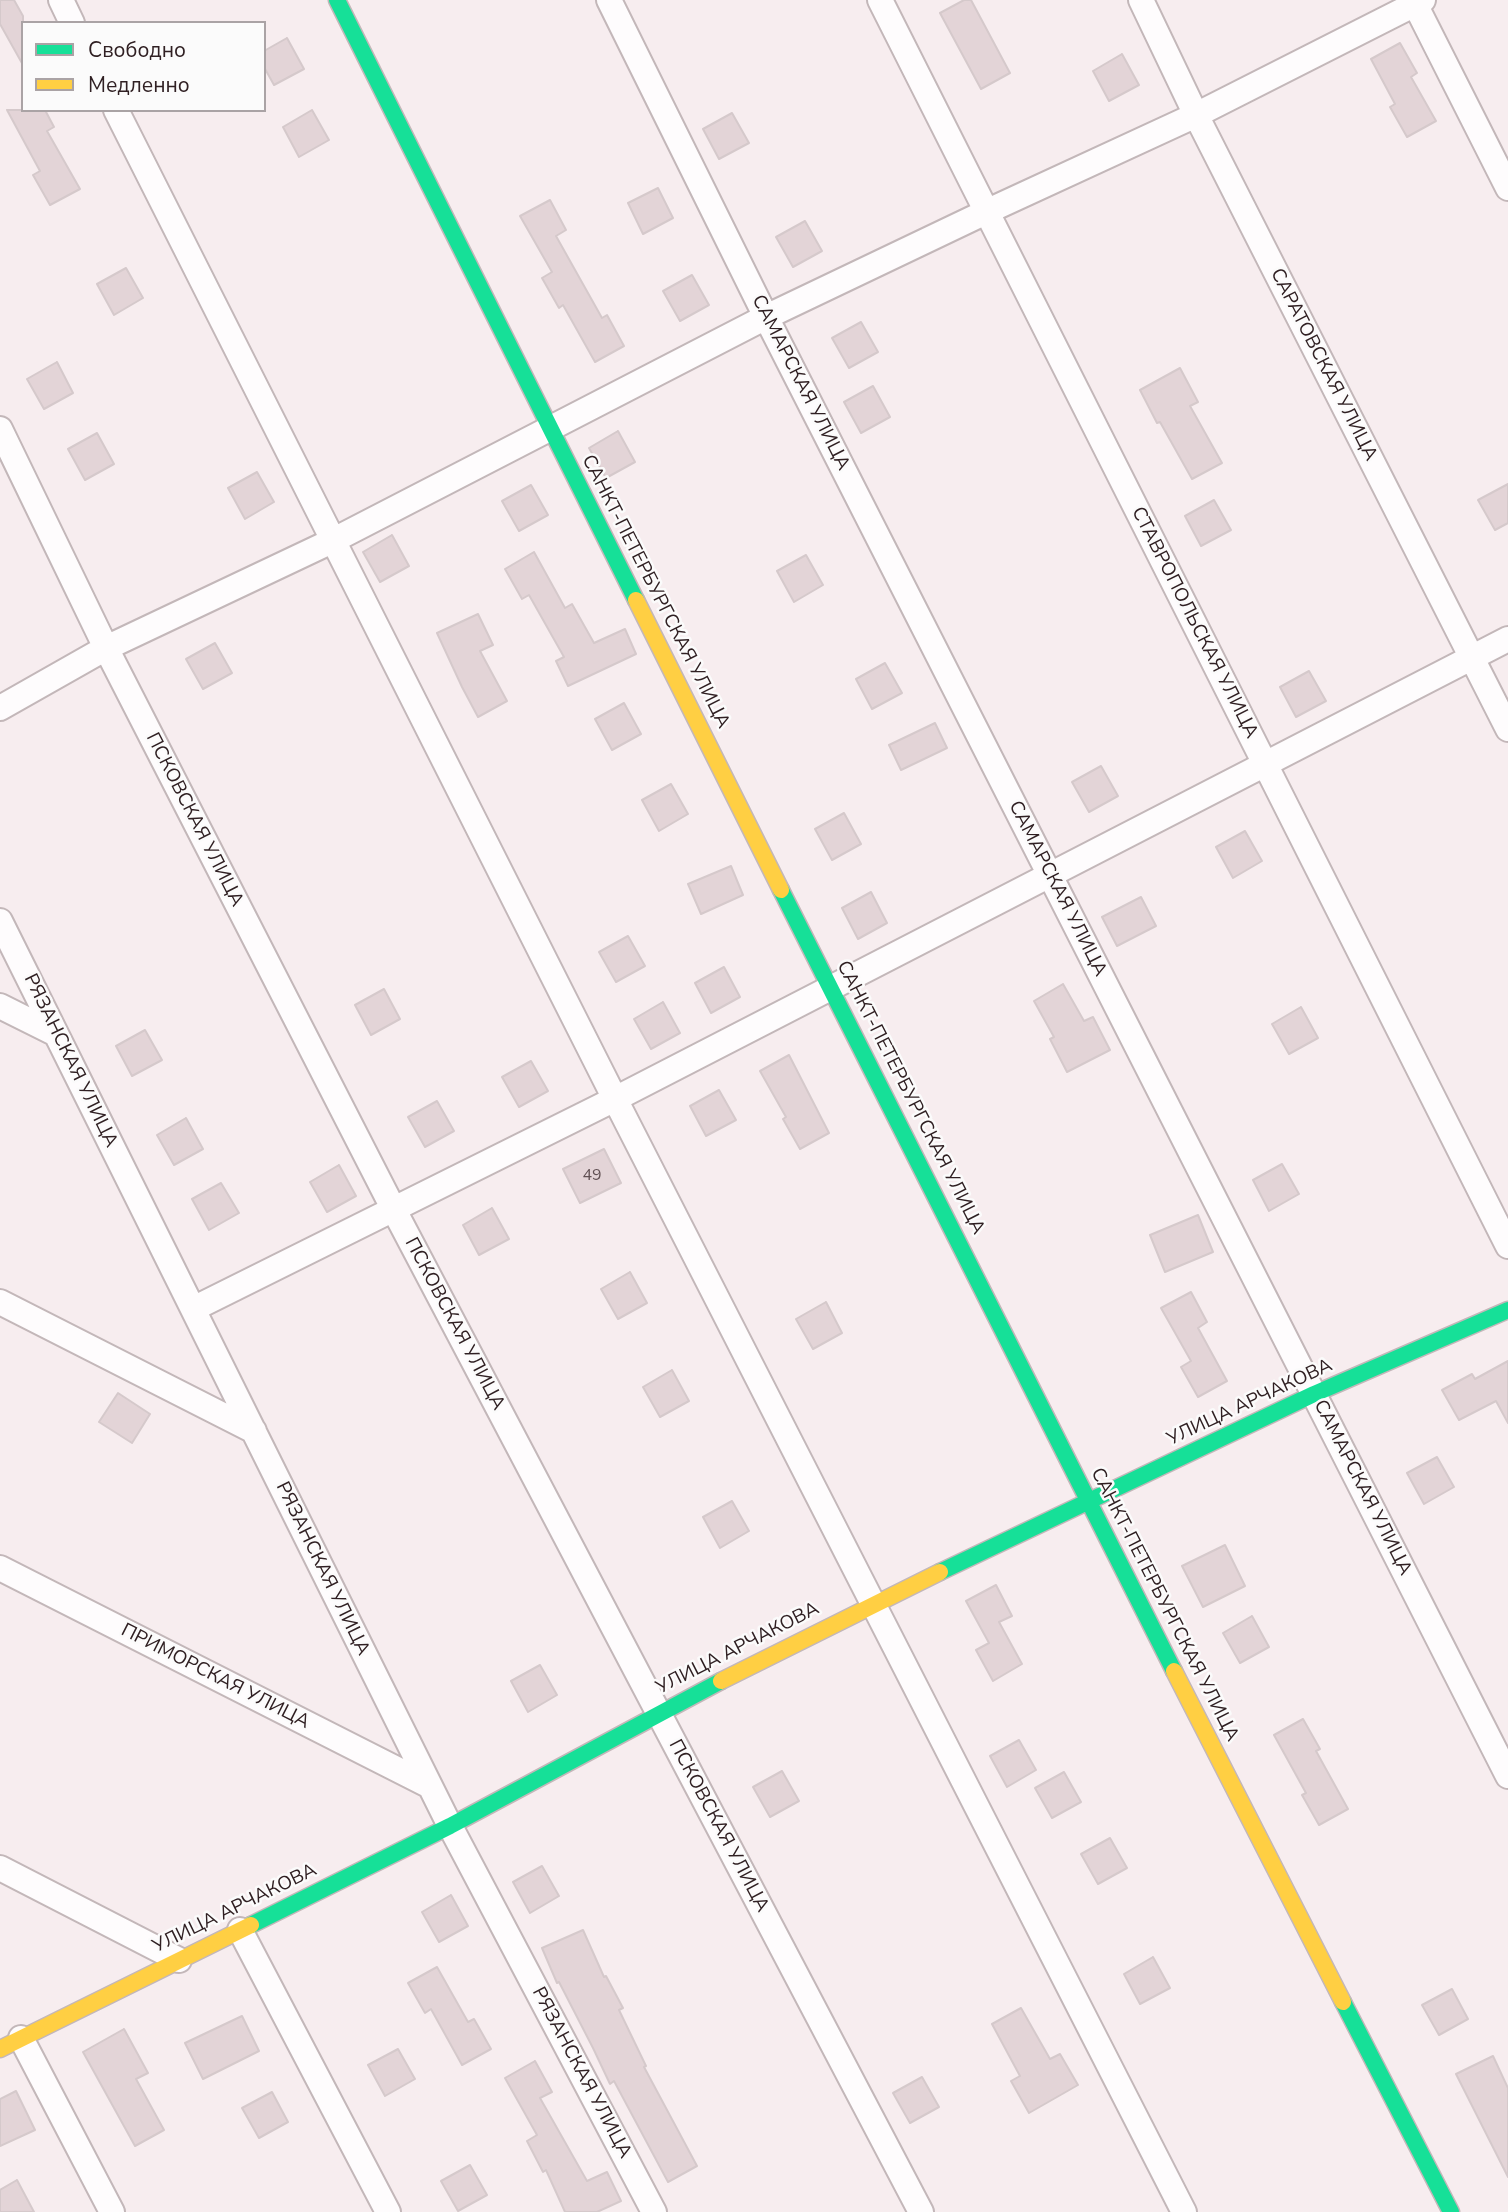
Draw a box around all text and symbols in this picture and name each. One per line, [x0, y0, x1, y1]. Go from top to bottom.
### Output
legend [21, 21, 266, 112]
text: Свободно [88, 36, 186, 64]
text: Медленно [88, 71, 190, 99]
street label: САРАТОВСКАЯ УЛИЦА [1265, 265, 1381, 465]
street label: САМАРСКАЯ УЛИЦА [746, 292, 854, 474]
street label: САНКТ-ПЕТЕРБУРГСКАЯ УЛИЦА [576, 452, 734, 732]
street label: СТАВРОПОЛЬСКАЯ УЛИЦА [1126, 504, 1262, 742]
street label: ПСКОВСКАЯ УЛИЦА [140, 729, 248, 911]
street label: САМАРСКАЯ УЛИЦА [1003, 798, 1111, 980]
street label: САНКТ-ПЕТЕРБУРГСКАЯ УЛИЦА [831, 958, 989, 1238]
street label: РЯЗАНСКАЯ УЛИЦА [18, 970, 122, 1152]
house number: 49 [582, 1166, 602, 1186]
street label: ПСКОВСКАЯ УЛИЦА [399, 1234, 509, 1414]
street label: УЛИЦА АРЧАКОВА [1164, 1355, 1336, 1451]
street label: САМАРСКАЯ УЛИЦА [1308, 1397, 1416, 1579]
street label: САНКТ-ПЕТЕРБУРГСКАЯ УЛИЦА [1085, 1465, 1243, 1745]
street label: РЯЗАНСКАЯ УЛИЦА [270, 1478, 374, 1660]
street label: УЛИЦА АРЧАКОВА [653, 1598, 823, 1700]
street label: ПРИМОРСКАЯ УЛИЦА [117, 1620, 313, 1734]
street label: ПСКОВСКАЯ УЛИЦА [663, 1736, 773, 1916]
street label: УЛИЦА АРЧАКОВА [149, 1859, 321, 1959]
street label: РЯЗАНСКАЯ УЛИЦА [526, 1984, 636, 2162]

